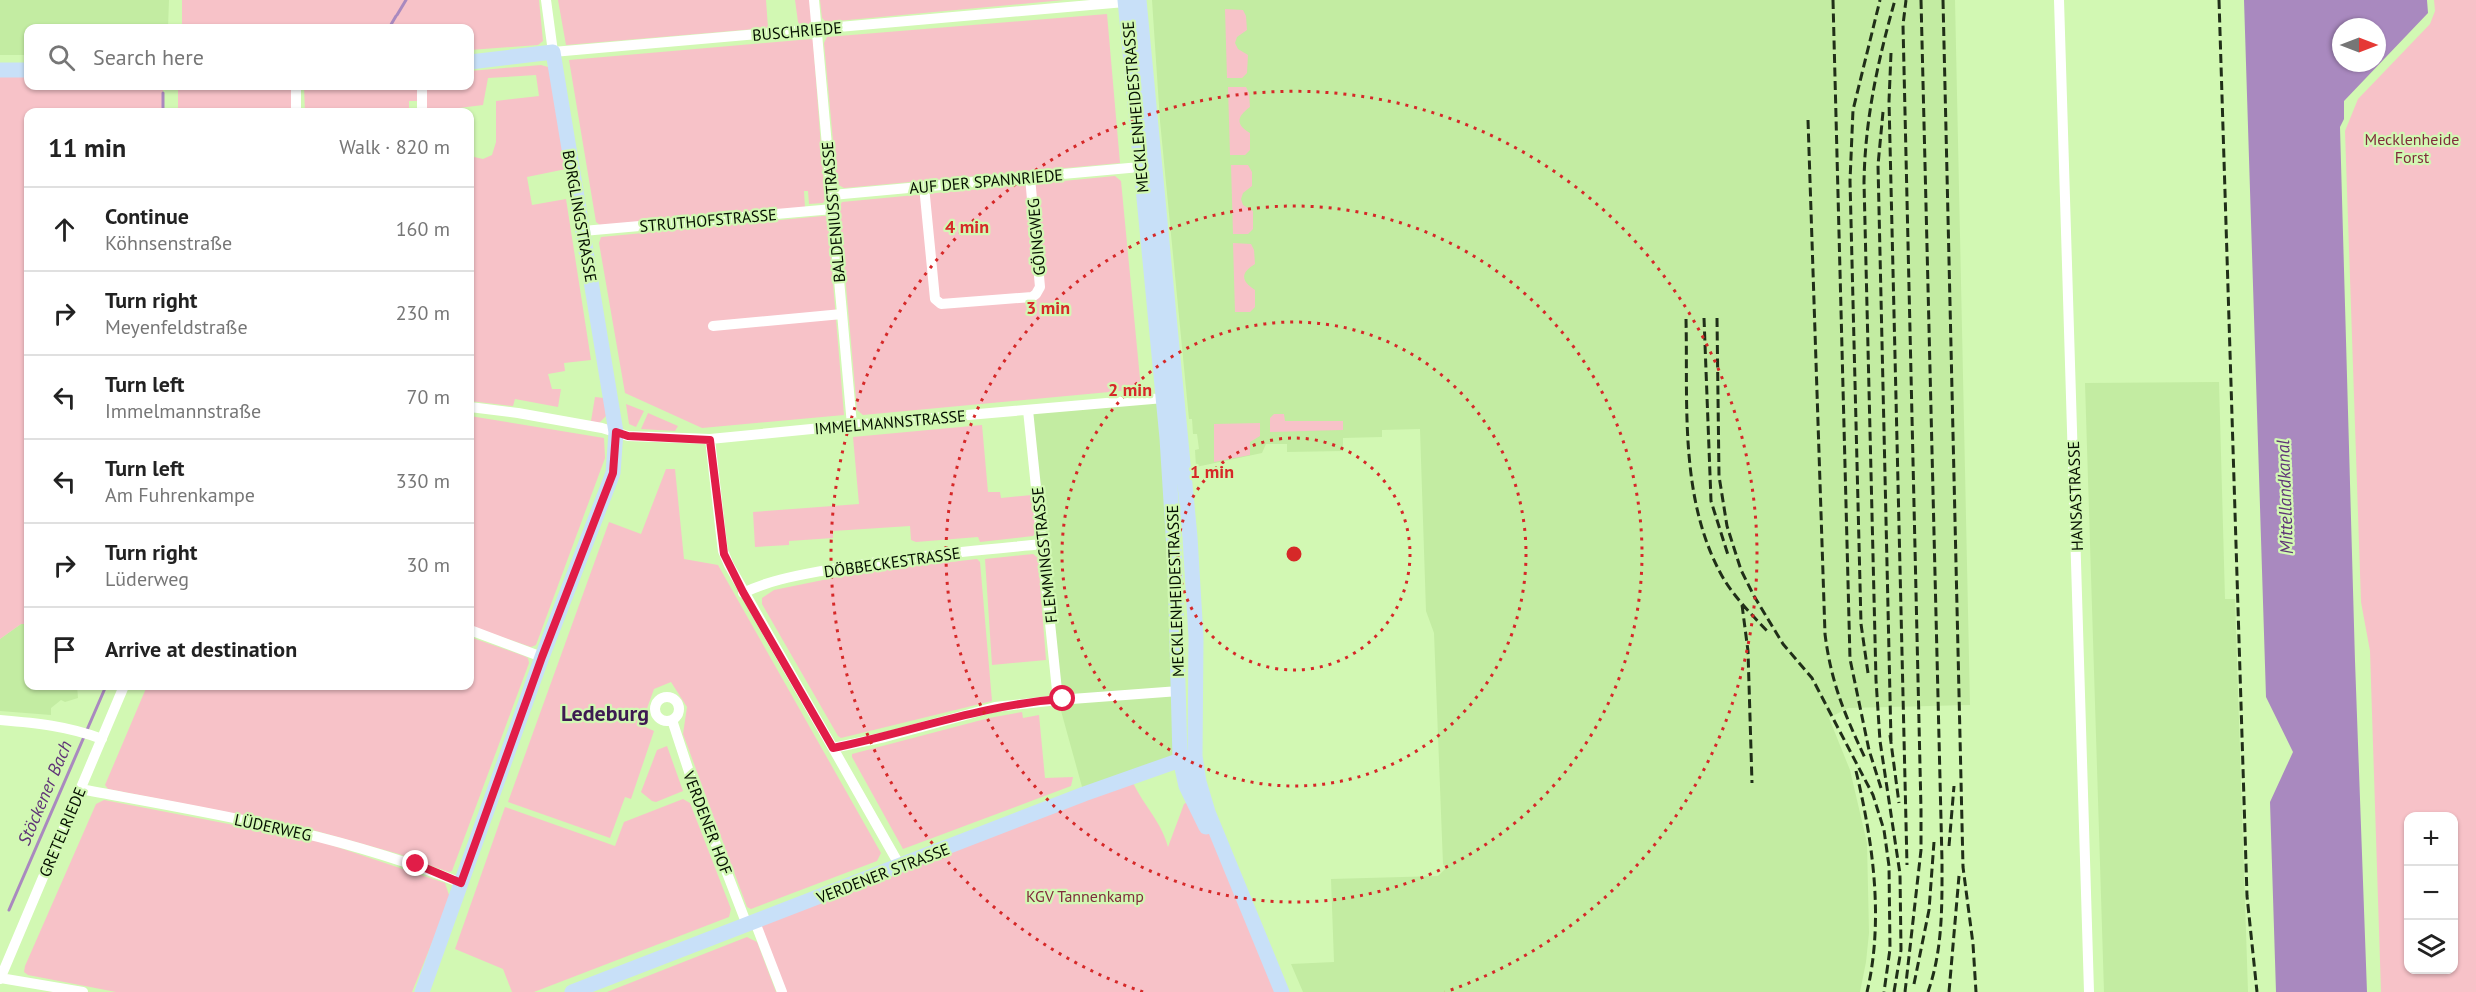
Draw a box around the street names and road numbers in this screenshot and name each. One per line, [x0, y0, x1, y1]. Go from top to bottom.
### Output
street label: BUSCHRIEDE [751, 17, 843, 45]
street label: MECKLENHEIDESTRASSE [1118, 20, 1152, 194]
street label: BALDENIUSSTRASSE [817, 141, 849, 283]
street label: BORGLINGSTRASSE [559, 148, 601, 284]
street label: AUF DER SPANNRIEDE [908, 164, 1064, 198]
street label: GÖINGWEG [1023, 197, 1049, 277]
street label: STRUTHOFSTRASSE [639, 204, 777, 236]
street label: IMMELMANNSTRASSE [814, 405, 966, 439]
street label: HANSASTRASSE [2063, 441, 2087, 551]
street label: FLEMMINGSTRASSE [1027, 486, 1061, 624]
street label: MECKLENHEIDESTRASSE [1162, 505, 1188, 677]
street label: DÖBBECKESTRASSE [822, 543, 962, 581]
street label: VERDENER HOF [679, 767, 737, 878]
street label: GRETELRIEDE [34, 784, 90, 880]
street label: LÜDERWEG [233, 809, 313, 845]
street label: VERDENER STRASSE [813, 838, 952, 908]

